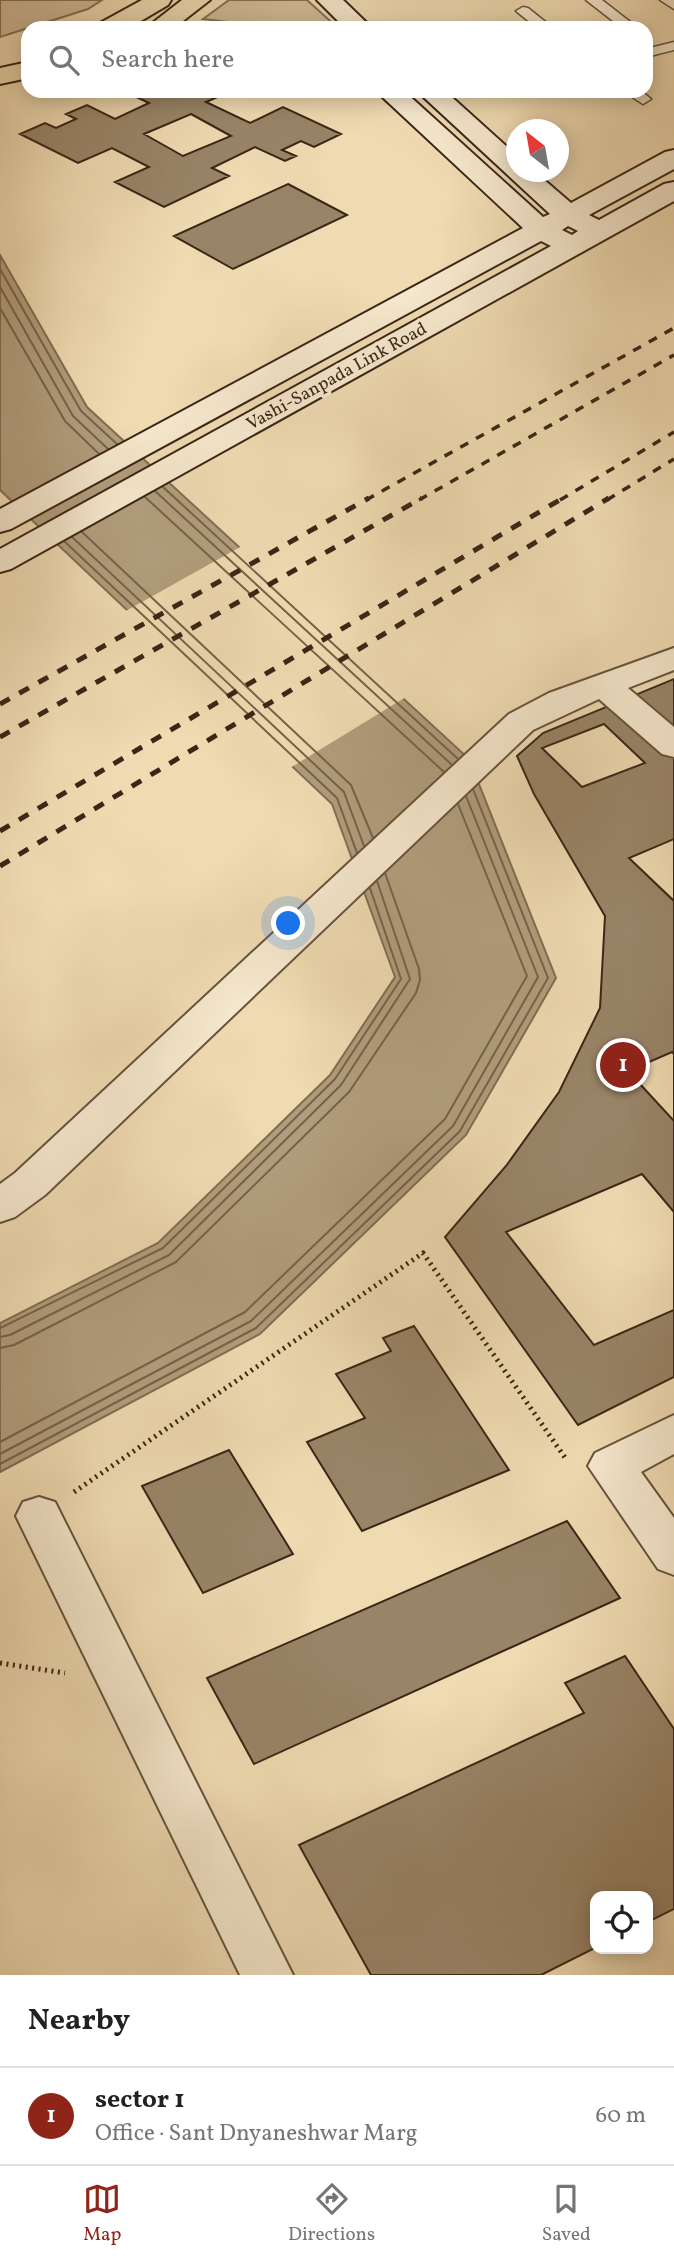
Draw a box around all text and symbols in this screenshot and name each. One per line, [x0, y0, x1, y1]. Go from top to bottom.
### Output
search box [21, 21, 653, 98]
icon: search [45, 41, 83, 79]
text: Search here [101, 42, 234, 78]
north arrow [506, 119, 569, 182]
street label: Vashi-Sanpada Link Road [242, 317, 432, 437]
your location [271, 906, 305, 940]
pin: 1 [600, 1039, 646, 1091]
map controls [590, 1891, 653, 1954]
button: locate [590, 1891, 653, 1954]
text: Nearby [28, 2000, 130, 2042]
text: sector 1 [95, 2082, 185, 2118]
text: 1 [46, 2100, 56, 2132]
text: 60 m [596, 2100, 646, 2132]
text: Office · Sant Dnyaneshwar Marg [95, 2118, 418, 2150]
tab: Map [83, 2180, 121, 2248]
tab: Directions [288, 2180, 375, 2248]
tab: Saved [542, 2180, 591, 2248]

